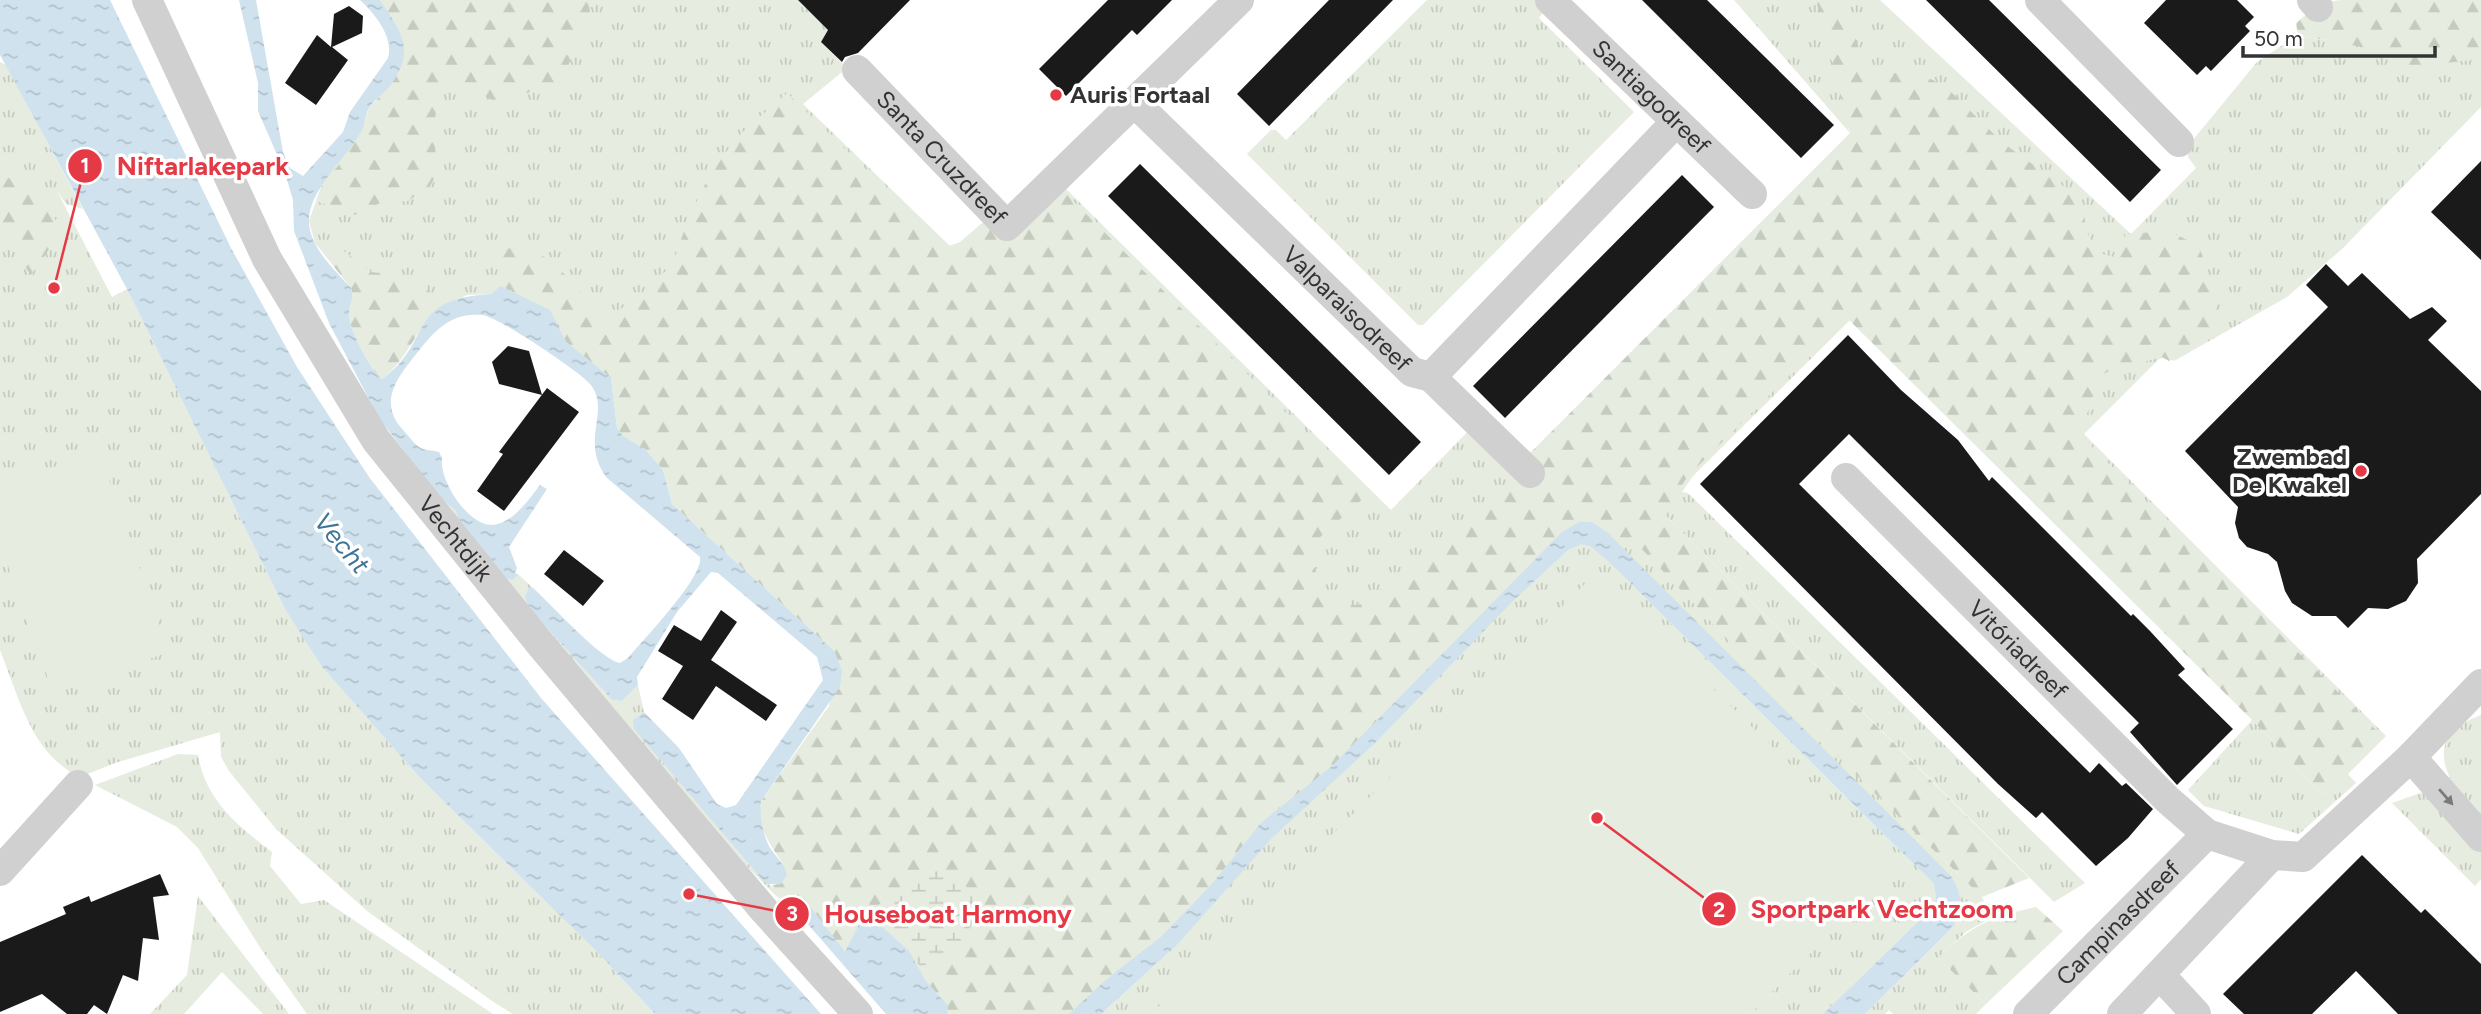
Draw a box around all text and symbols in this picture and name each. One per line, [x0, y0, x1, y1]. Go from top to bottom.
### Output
scale bar [2243, 14, 2436, 58]
text: 50 m [2254, 26, 2303, 51]
street label: Santiagodreef [1586, 33, 1717, 160]
place label: Auris Fortaal [1070, 80, 1210, 109]
street label: Santa Cruzdreef [871, 84, 1013, 231]
marker: Auris Fortaal [1048, 87, 1064, 103]
callout: Niftarlakepark [68, 143, 303, 190]
text: Niftarlakepark [117, 150, 289, 182]
text: 1 [81, 153, 89, 178]
street label: Valparaisodreef [1277, 240, 1418, 377]
place label: Zwembad De Kwakel [2232, 442, 2347, 499]
marker: Zwembad De Kwakel [2353, 463, 2369, 479]
street label: Vechtdijk [412, 489, 499, 587]
water label: Vecht [307, 506, 377, 581]
street label: Vitóriadreef [1963, 594, 2074, 705]
one-way arrow [2438, 789, 2453, 806]
street label: Campinasdreef [2050, 854, 2186, 991]
callout: Sportpark Vechtzoom [1701, 886, 2028, 933]
callout: Houseboat Harmony [775, 891, 1085, 938]
text: Sportpark Vechtzoom [1750, 893, 2014, 925]
text: 2 [1713, 897, 1725, 922]
text: Houseboat Harmony [824, 898, 1072, 930]
text: 3 [786, 901, 798, 926]

